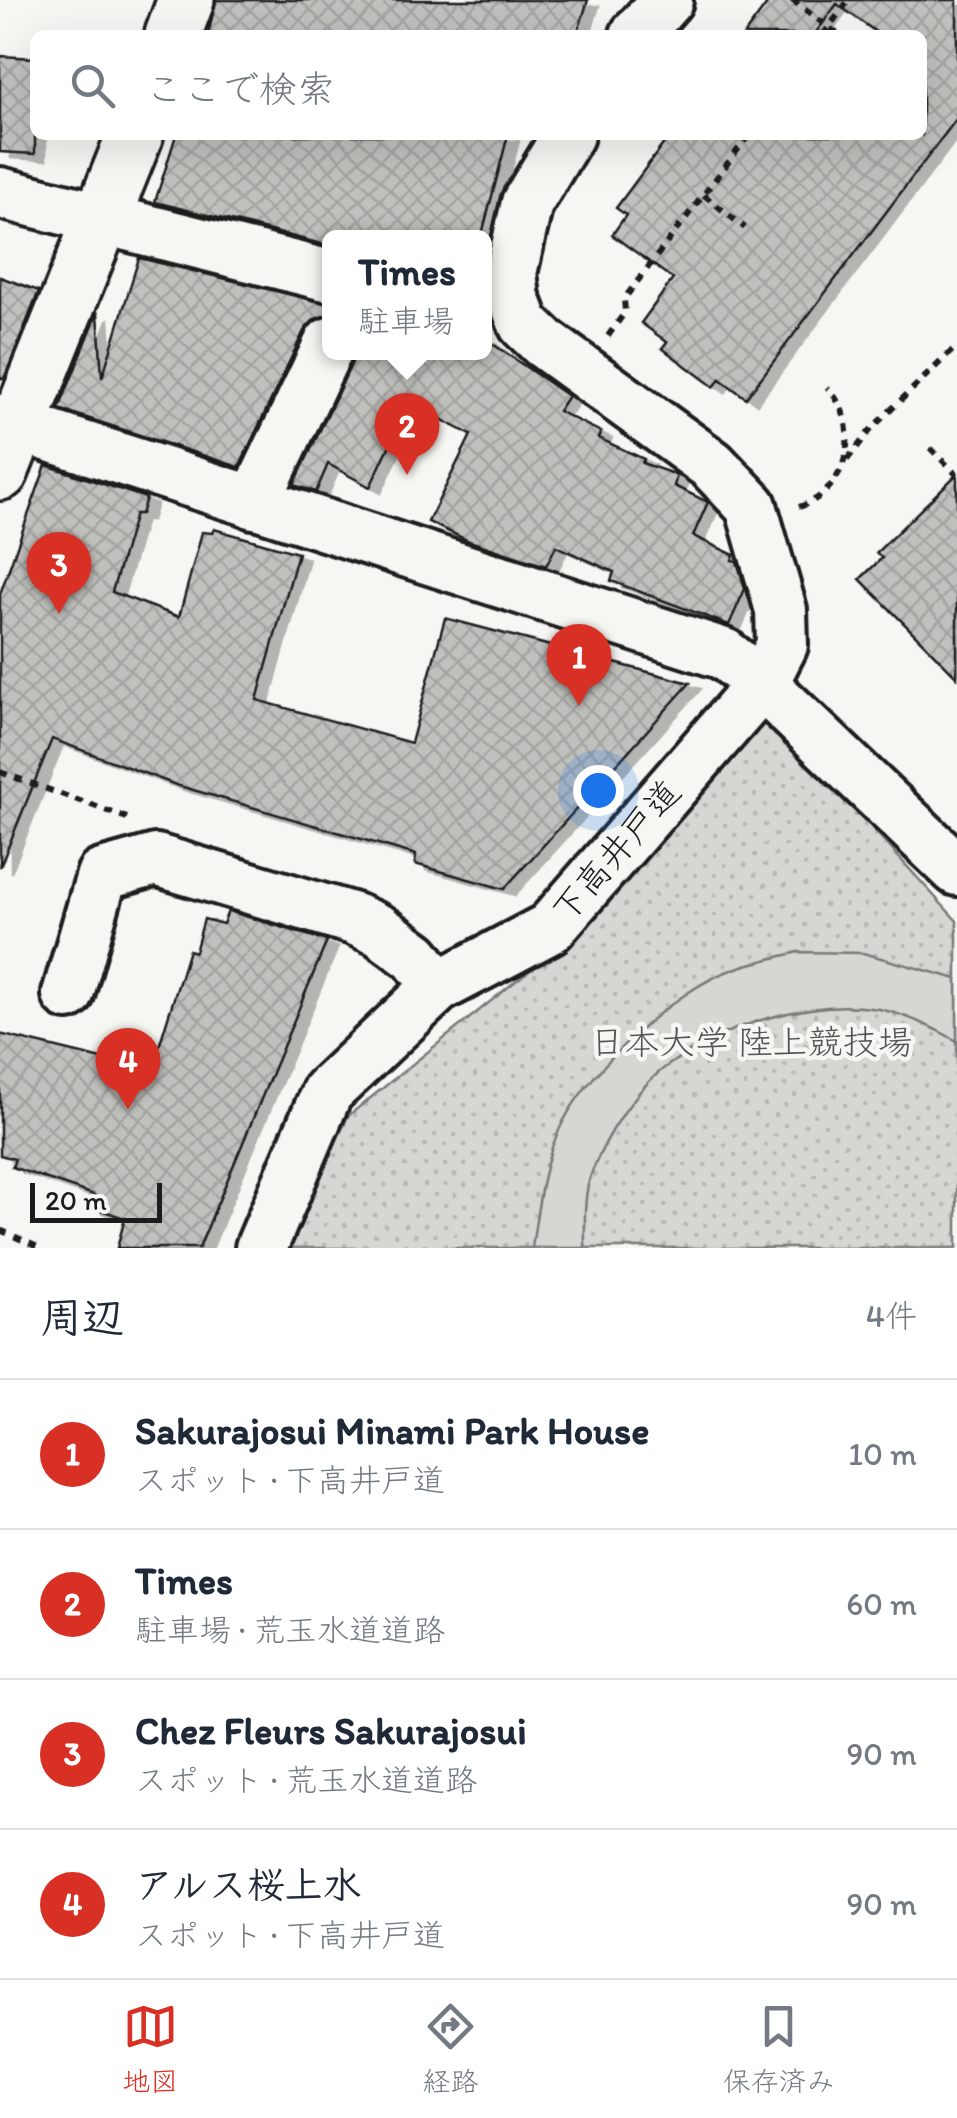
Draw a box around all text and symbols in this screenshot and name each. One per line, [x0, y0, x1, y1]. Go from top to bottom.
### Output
search box [30, 30, 927, 140]
icon: search [65, 58, 120, 113]
text: ここで検索 [145, 66, 335, 112]
popup [322, 230, 492, 360]
text: Times [358, 249, 456, 295]
text: 駐車場 [358, 302, 454, 340]
pin: 2 [374, 392, 440, 475]
pin: 3 [27, 532, 92, 614]
pin: 1 [546, 624, 612, 706]
your location [573, 765, 624, 816]
street label: 下高井戸道 [543, 771, 689, 931]
park label: 日本大学 陸上競技場 [590, 1021, 912, 1063]
pin: 4 [96, 1028, 160, 1110]
scale bar [30, 1178, 162, 1222]
text: 20 m [45, 1183, 107, 1217]
text: 周辺 [40, 1292, 124, 1343]
text: 4件 [866, 1297, 917, 1335]
text: Sakurajosui Minami Park House [135, 1408, 649, 1454]
text: 1 [65, 1435, 80, 1473]
text: 10 m [848, 1435, 917, 1473]
text: スポット · 下高井戸道 [135, 1461, 445, 1499]
text: Times [135, 1558, 233, 1604]
text: 2 [64, 1585, 81, 1623]
text: 60 m [846, 1585, 917, 1623]
text: 駐車場 · 荒玉水道道路 [135, 1611, 445, 1649]
text: Chez Fleurs Sakurajosui [135, 1708, 527, 1754]
text: 3 [64, 1735, 81, 1773]
text: 90 m [846, 1735, 917, 1773]
text: スポット · 荒玉水道道路 [135, 1761, 477, 1799]
text: アルス桜上水 [135, 1862, 361, 1908]
text: 4 [63, 1885, 82, 1923]
text: 90 m [846, 1885, 917, 1923]
text: スポット · 下高井戸道 [135, 1916, 445, 1954]
tab: 地図 [122, 1999, 178, 2099]
tab: 経路 [422, 1999, 479, 2099]
tab: 保存済み [723, 1999, 835, 2099]

